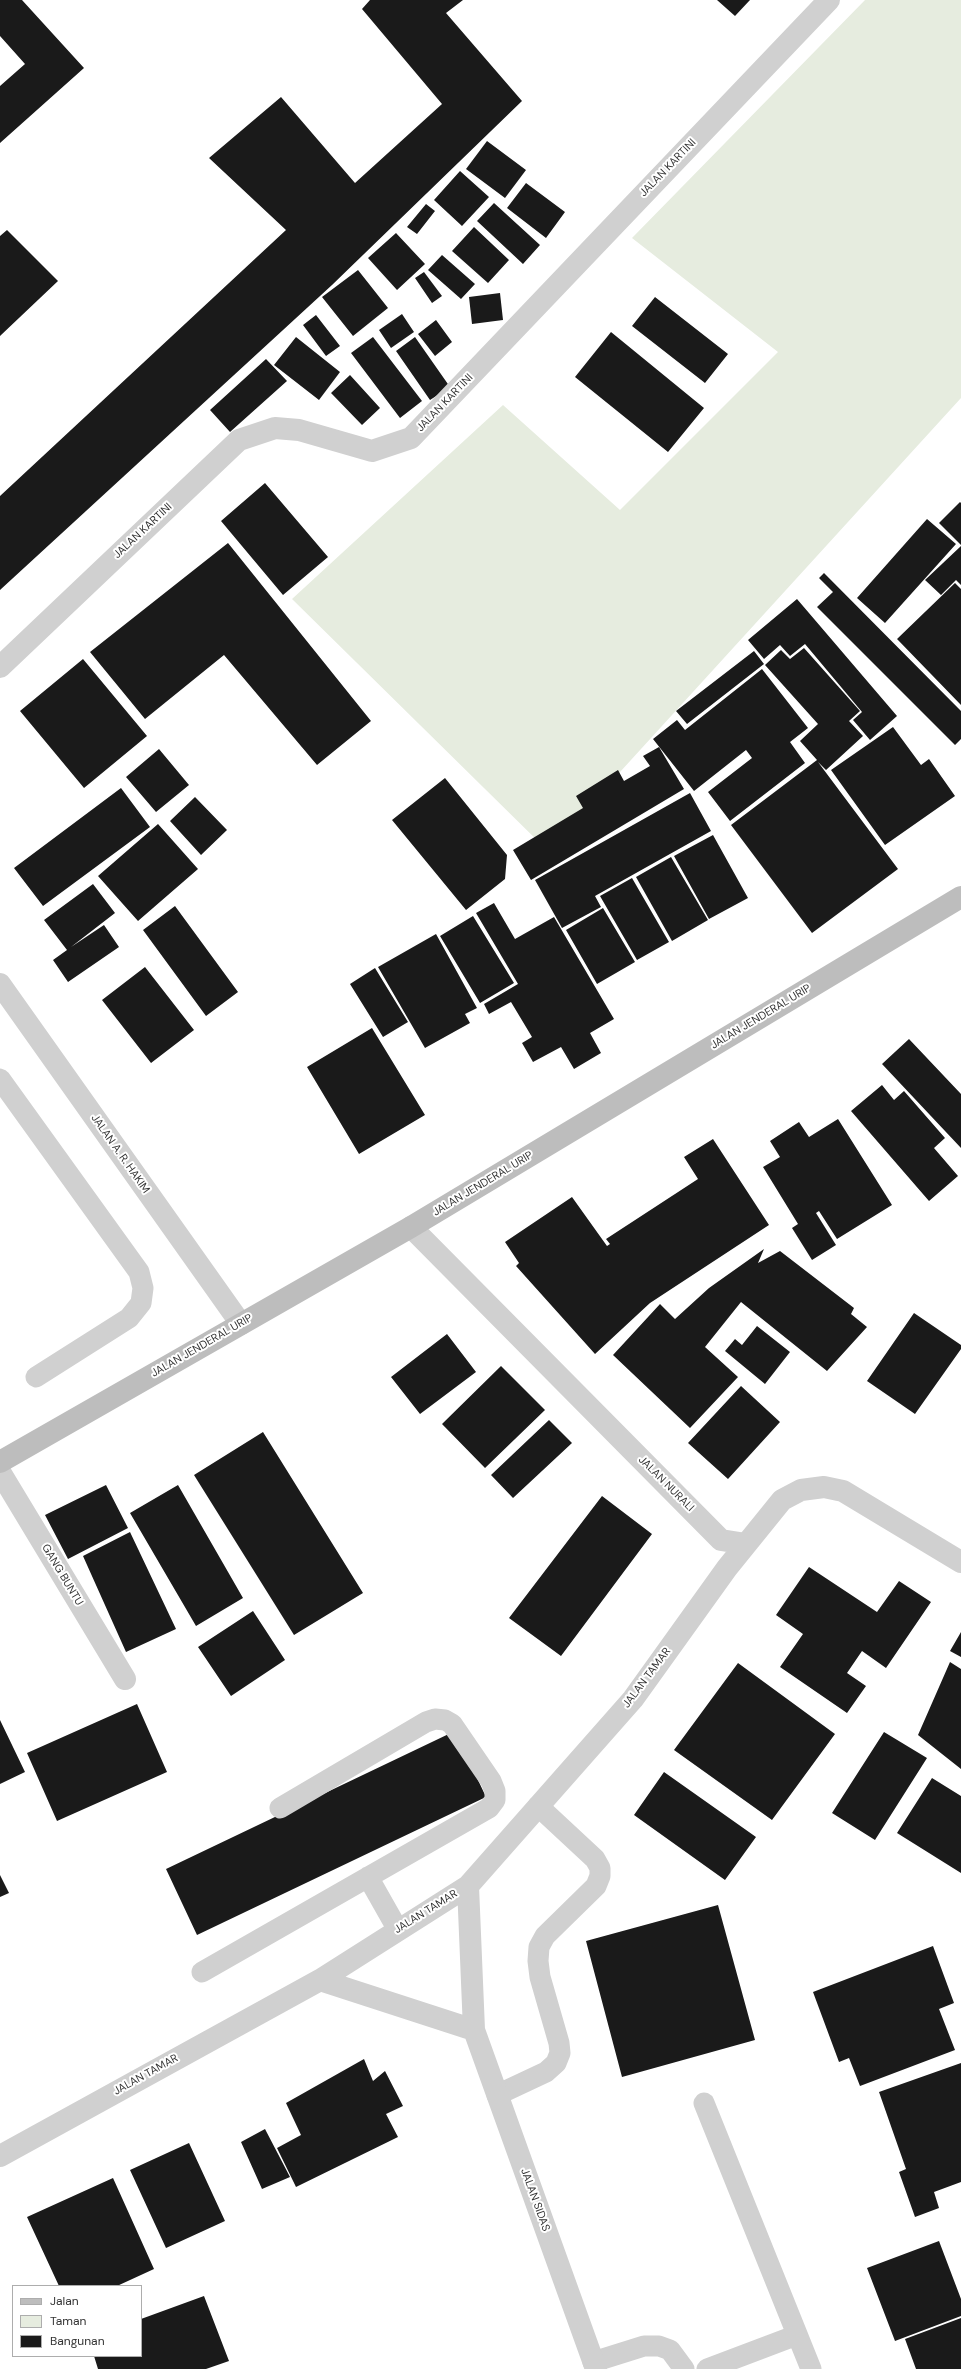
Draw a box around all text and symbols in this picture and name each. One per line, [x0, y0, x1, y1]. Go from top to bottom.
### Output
street label: JALAN KARTINI [637, 136, 699, 200]
street label: JALAN KARTINI [414, 371, 476, 435]
street label: JALAN KARTINI [111, 500, 175, 562]
street label: JALAN JENDERAL URIP [709, 982, 813, 1052]
street label: JALAN A. R. HAKIM [88, 1112, 152, 1196]
street label: JALAN JENDERAL URIP [431, 1149, 535, 1219]
street label: JALAN JENDERAL URIP [149, 1312, 255, 1380]
street label: JALAN NURALI [635, 1453, 697, 1515]
street label: GANG BUNTU [38, 1542, 86, 1608]
street label: JALAN TAMAR [620, 1645, 674, 1711]
street label: JALAN TAMAR [392, 1887, 460, 1937]
street label: JALAN TAMAR [111, 2052, 181, 2098]
street label: JALAN SIDAS [518, 2167, 552, 2233]
legend [12, 2285, 142, 2357]
text: Jalan [50, 2293, 79, 2309]
text: Taman [50, 2313, 86, 2329]
text: Bangunan [50, 2333, 105, 2349]

